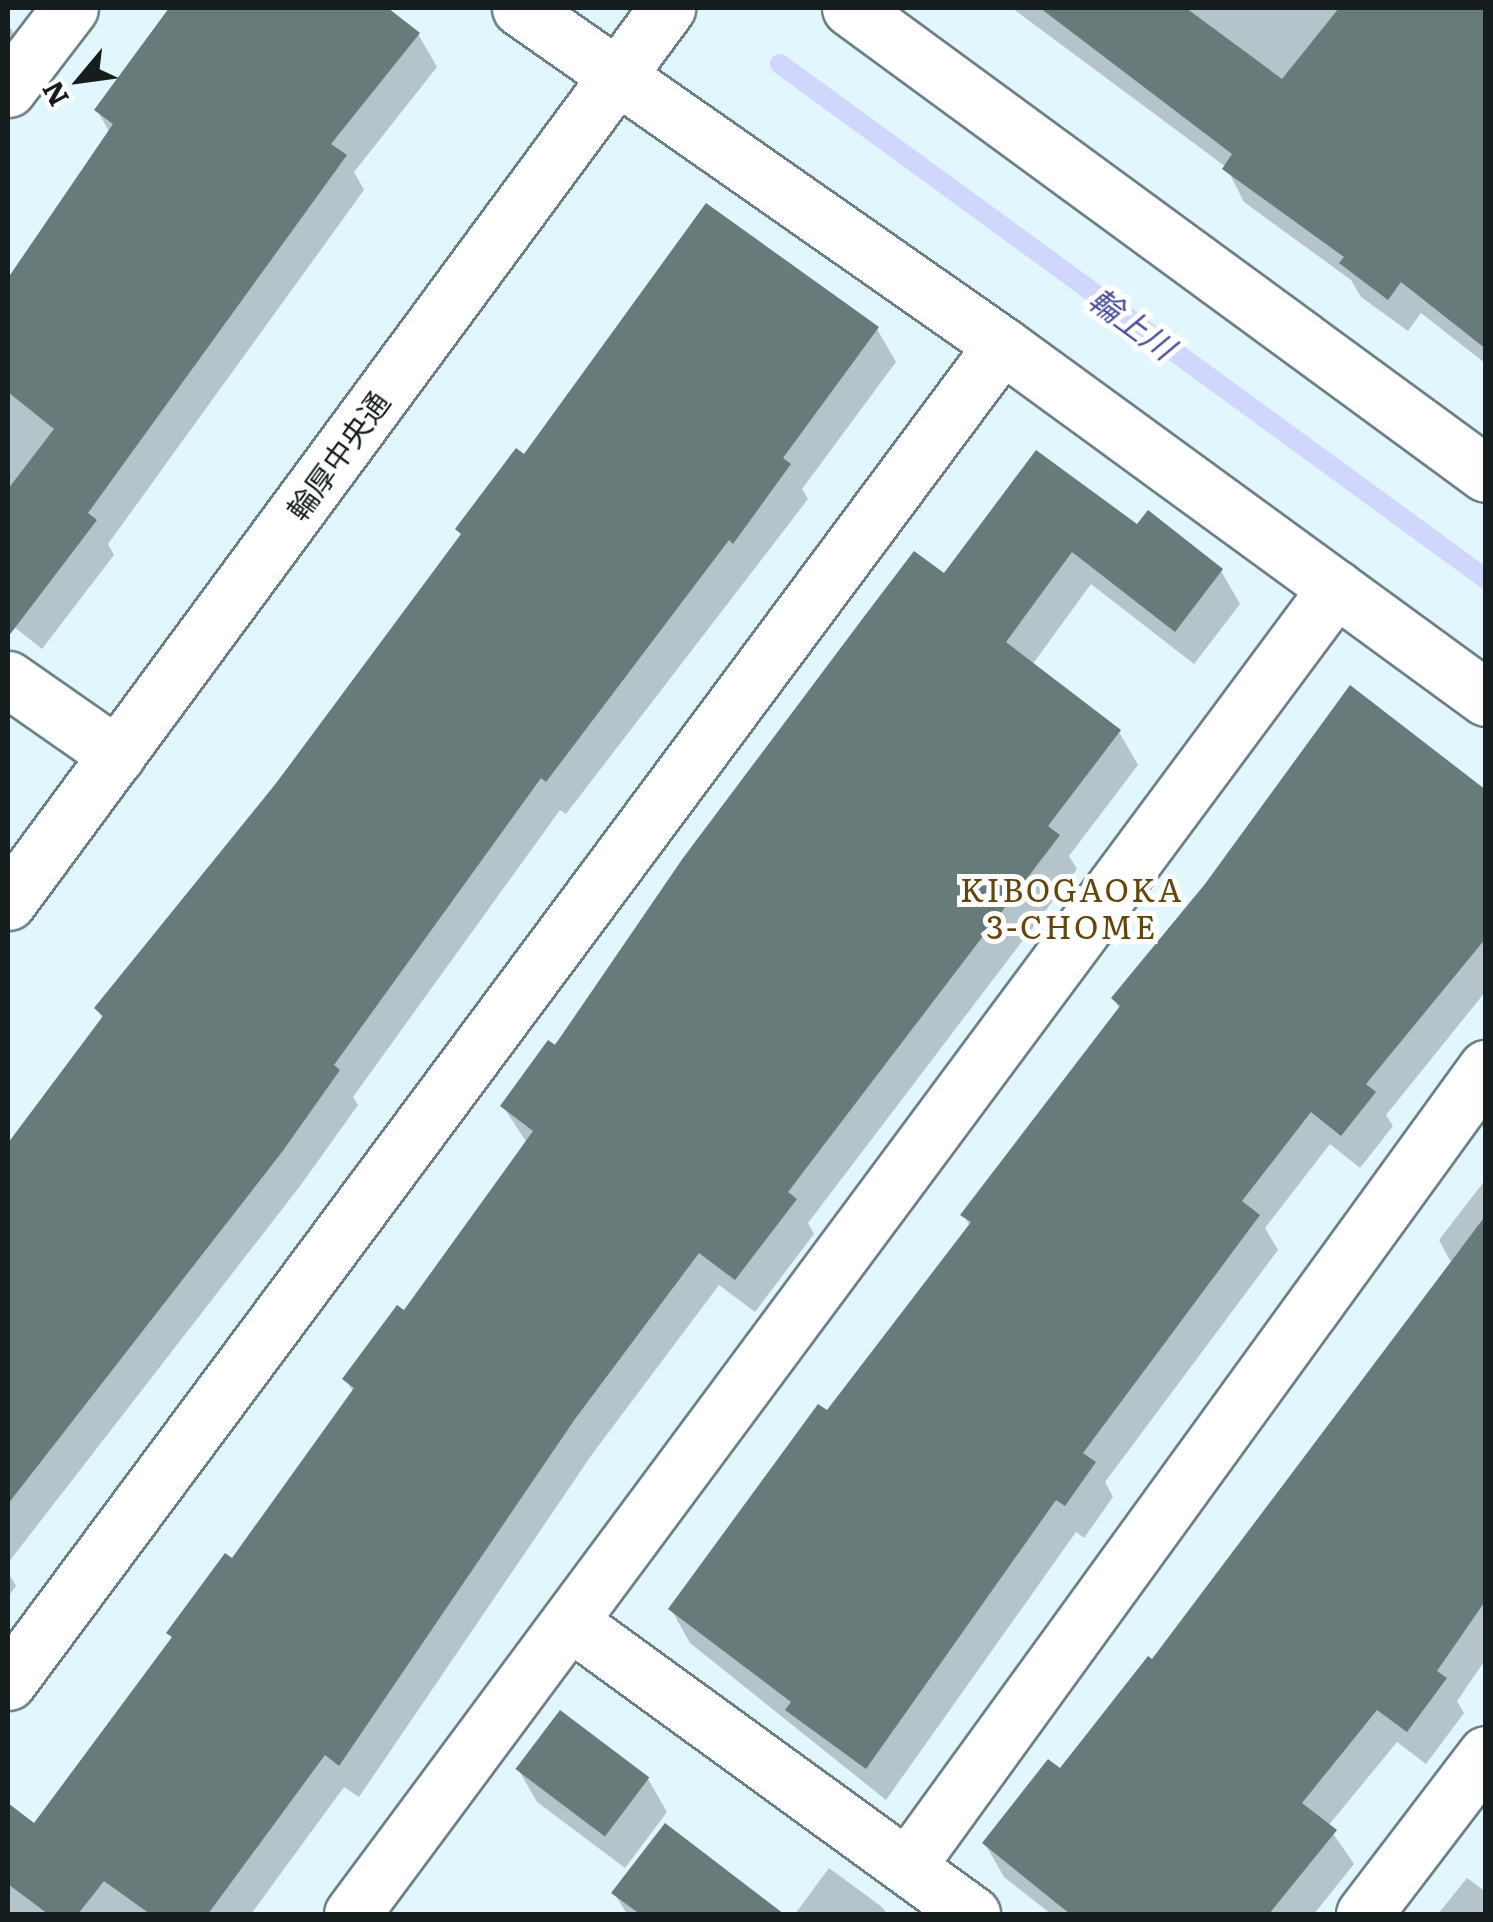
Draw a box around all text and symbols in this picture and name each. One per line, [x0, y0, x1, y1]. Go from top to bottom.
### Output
north arrow [30, 30, 130, 130]
text: N [30, 74, 78, 115]
water label: 輪上川 [1083, 278, 1183, 366]
street label: 輪厚中央通 [278, 384, 396, 526]
district label: KIBOGAOKA 3-CHOME [960, 870, 1184, 945]

